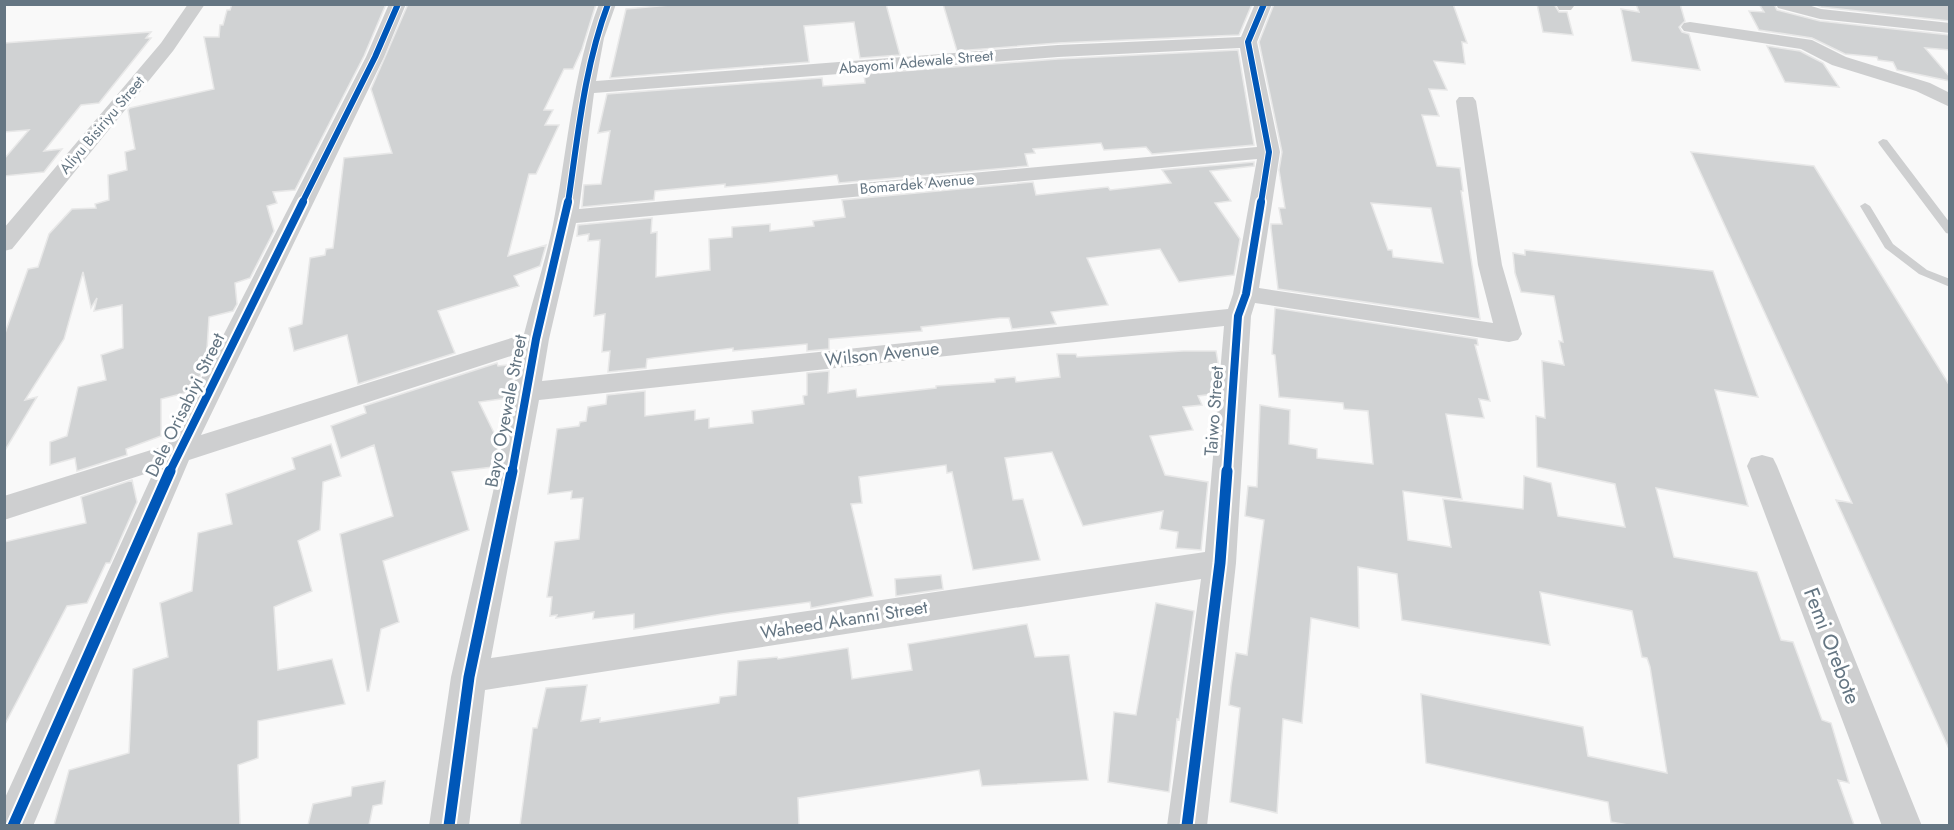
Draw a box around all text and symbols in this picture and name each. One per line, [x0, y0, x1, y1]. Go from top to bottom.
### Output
street label: Abayomi Adewale Street [838, 44, 995, 80]
street label: Aliyu Bisiriyu Street [54, 71, 150, 179]
street label: Bomardek Avenue [859, 168, 975, 200]
street label: Dele Orisabiyi Street [139, 328, 231, 481]
street label: Bayo Oyewale Street [478, 332, 534, 490]
street label: Wilson Avenue [824, 335, 940, 373]
street label: Taiwo Street [1198, 365, 1230, 457]
street label: Femi Orebote [1796, 583, 1868, 709]
street label: Waheed Akanni Street [759, 594, 930, 646]

